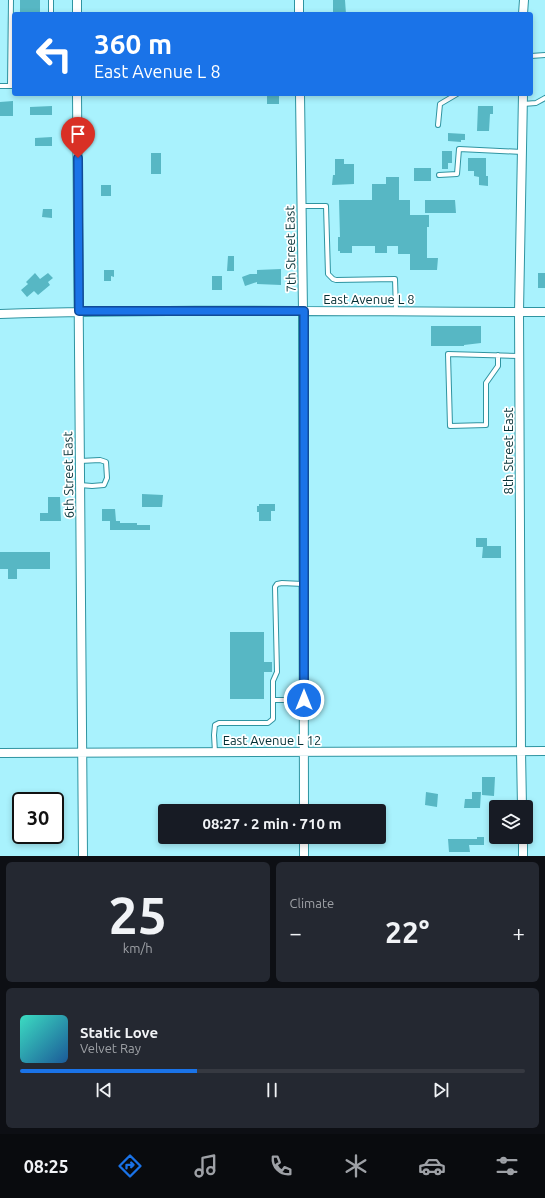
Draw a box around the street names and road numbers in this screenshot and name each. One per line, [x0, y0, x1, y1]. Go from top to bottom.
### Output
street label: 7th Street East [282, 205, 298, 293]
street label: East Avenue L 8 [323, 292, 415, 306]
street label: 8th Street East [501, 408, 515, 494]
street label: 6th Street East [60, 431, 76, 519]
street label: East Avenue L 12 [223, 733, 321, 747]

